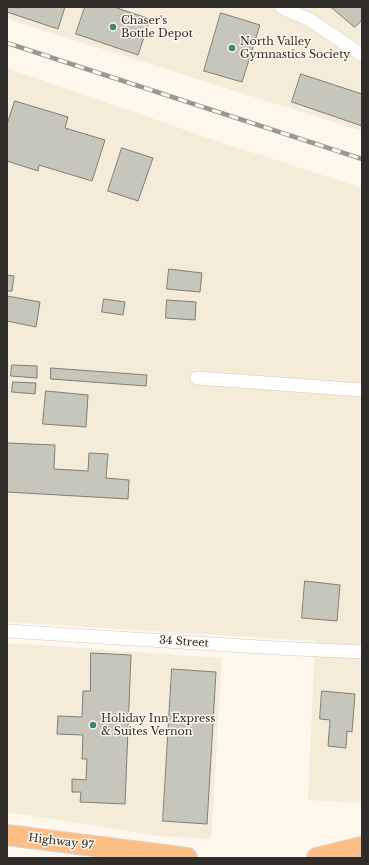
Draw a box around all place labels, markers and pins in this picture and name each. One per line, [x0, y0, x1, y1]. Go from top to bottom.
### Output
place label: Chaser's Bottle Depot [121, 14, 193, 40]
marker: Chaser's Bottle Depot [108, 22, 118, 32]
place label: North Valley Gymnastics Society [240, 35, 350, 61]
marker: North Valley Gymnastics Society [227, 43, 237, 53]
place label: Holiday Inn Express & Suites Vernon [101, 712, 215, 738]
marker: Holiday Inn Express & Suites Vernon [88, 720, 98, 730]

